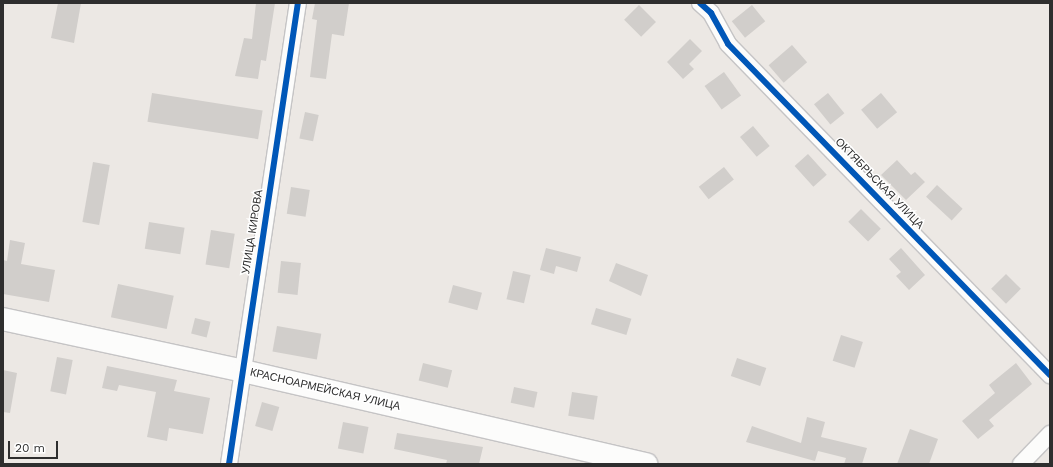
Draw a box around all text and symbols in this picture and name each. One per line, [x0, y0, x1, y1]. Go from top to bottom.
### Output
street label: ОКТЯБРЬСКАЯ УЛИЦА [832, 136, 926, 232]
street label: УЛИЦА КИРОВА [240, 189, 266, 275]
street label: КРАСНОАРМЕЙСКАЯ УЛИЦА [249, 366, 401, 414]
scale bar [10, 433, 60, 459]
text: 20 m [15, 441, 45, 455]

